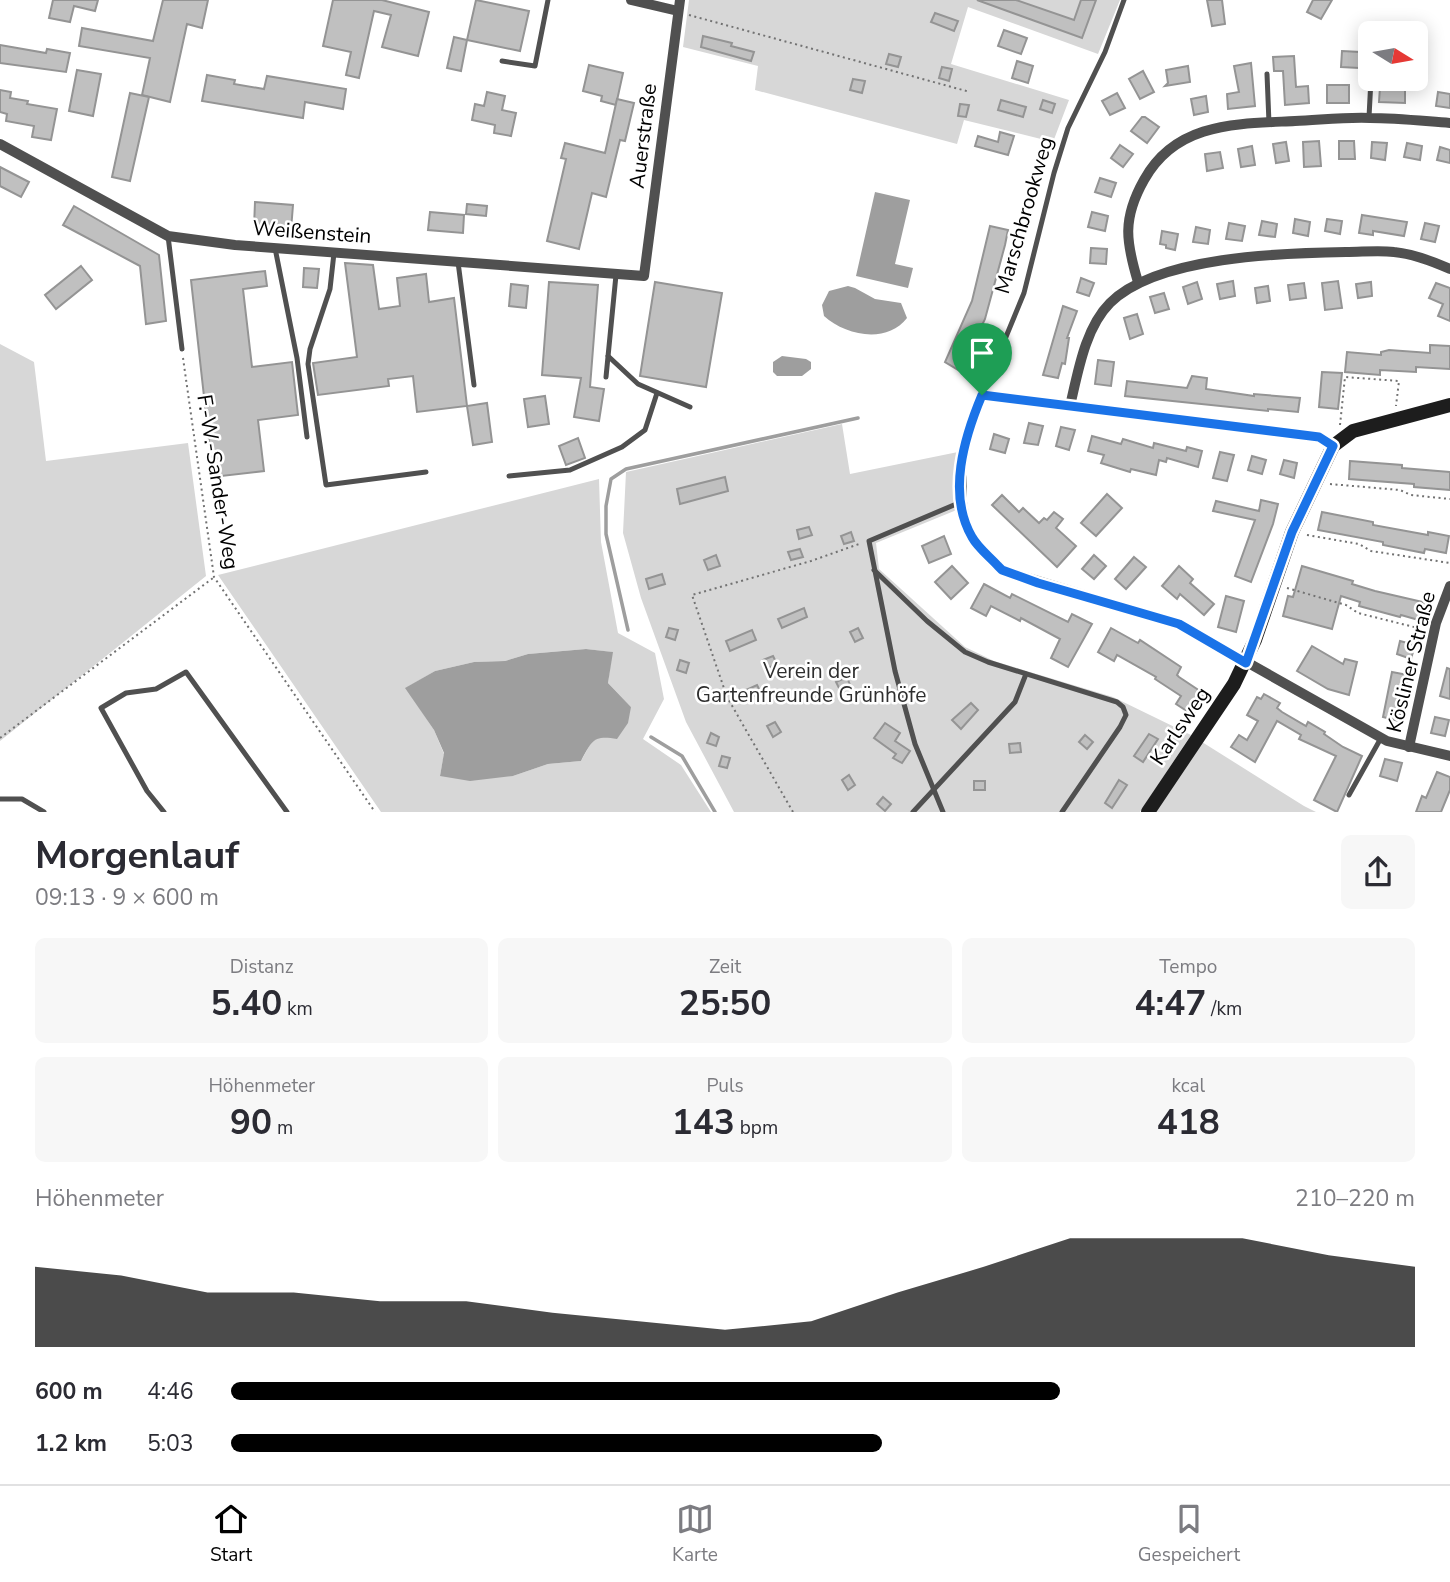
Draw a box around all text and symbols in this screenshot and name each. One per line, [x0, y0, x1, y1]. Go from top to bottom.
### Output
north arrow [1358, 21, 1428, 91]
map controls [1358, 21, 1428, 91]
street label: Auerstraße [623, 82, 663, 190]
street label: Marschbrookweg [988, 133, 1060, 297]
street label: Weißenstein [252, 214, 372, 250]
pin [952, 323, 1012, 395]
icon: arrive [963, 334, 1001, 372]
street label: F.-W.-Sander-Weg [190, 392, 246, 572]
street label: Kösliner Straße [1380, 588, 1442, 736]
park label: Verein der Gartenfreunde Grünhöfe [696, 657, 926, 709]
street label: Karlsweg [1144, 681, 1216, 771]
text: Morgenlauf [35, 830, 239, 881]
button: share [1341, 835, 1415, 909]
text: 09:13 · 9 × 600 m [35, 882, 219, 913]
text: Distanz [230, 954, 294, 980]
text: Zeit [709, 954, 741, 980]
text: Tempo [1159, 954, 1217, 980]
text: 5.40 [210, 980, 282, 1027]
text: 25:50 [679, 980, 771, 1027]
text: 4:47 [1135, 980, 1206, 1027]
text: km [282, 996, 313, 1022]
text: /km [1206, 996, 1242, 1022]
text: Höhenmeter [208, 1073, 315, 1099]
text: Puls [706, 1073, 744, 1099]
text: kcal [1171, 1073, 1205, 1099]
text: 90 [230, 1099, 272, 1146]
text: 143 [672, 1099, 735, 1146]
text: 418 [1157, 1099, 1220, 1146]
text: m [272, 1115, 293, 1141]
text: bpm [735, 1115, 778, 1141]
text: Höhenmeter [35, 1183, 164, 1214]
text: 210–220 m [1295, 1183, 1415, 1214]
text: 600 m [35, 1376, 103, 1407]
text: 4:46 [147, 1376, 194, 1407]
text: 1.2 km [35, 1428, 107, 1459]
text: 5:03 [147, 1428, 194, 1459]
tab: Start [210, 1500, 252, 1568]
tab: Karte [672, 1500, 718, 1568]
tab: Gespeichert [1138, 1500, 1240, 1568]

